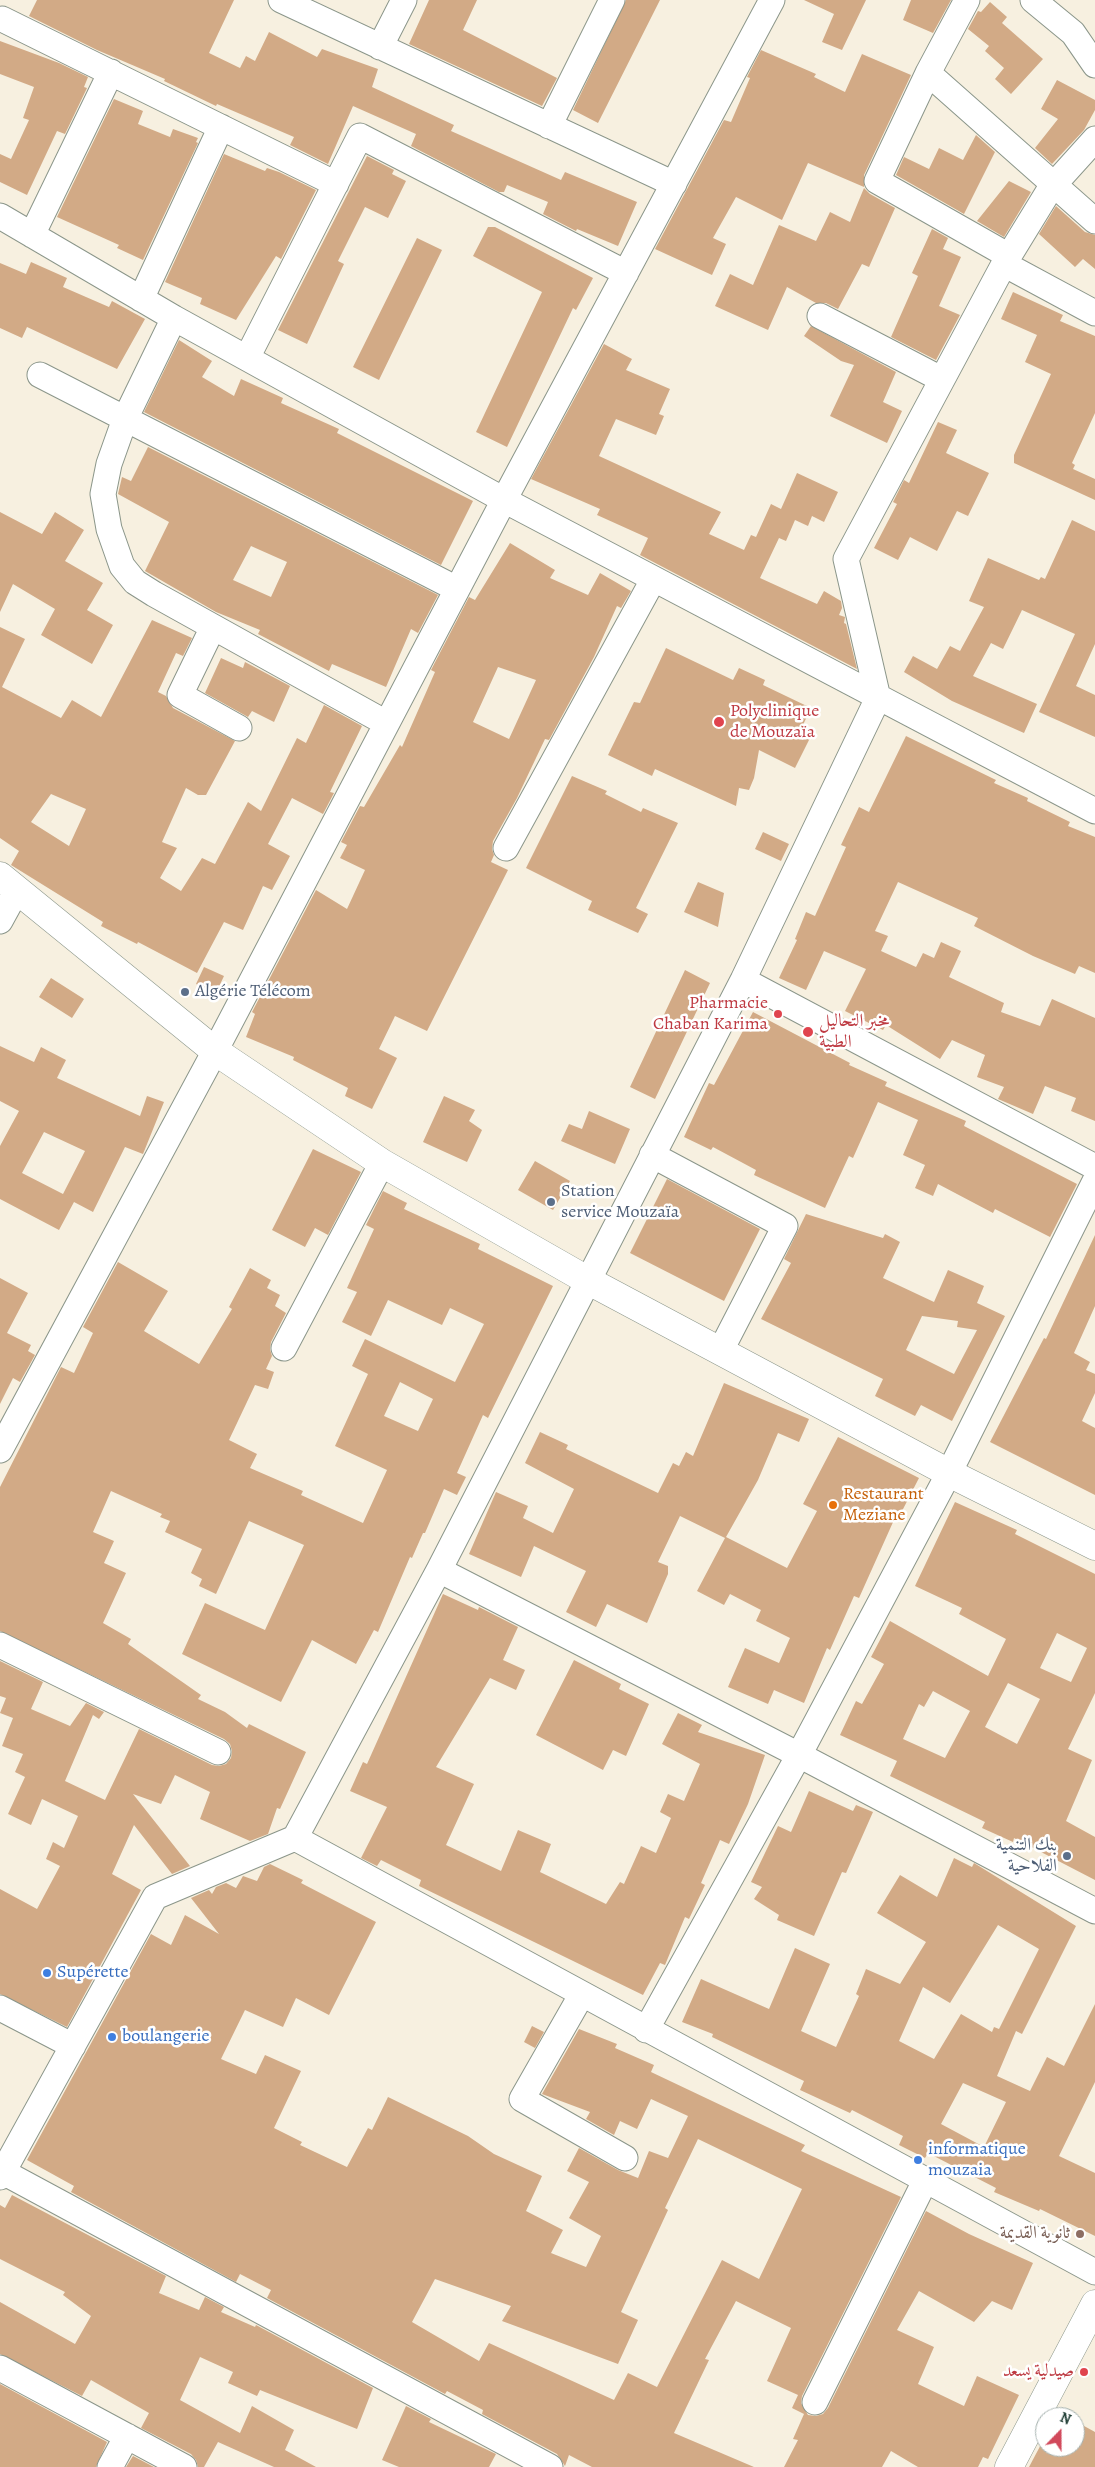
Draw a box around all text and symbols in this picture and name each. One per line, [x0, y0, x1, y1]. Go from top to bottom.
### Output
place label: Polyclinique de Mouzaïa [730, 701, 819, 744]
marker: Polyclinique de Mouzaïa [712, 715, 726, 729]
place label: Algérie Télécom [195, 981, 311, 1003]
marker: Algérie Télécom [179, 986, 191, 998]
place label: Pharmacie Chaban Karima [653, 993, 768, 1036]
marker: Pharmacie Chaban Karima [772, 1008, 784, 1020]
place label: مخبر التحاليل الطبية [819, 1011, 889, 1054]
marker: مخبر التحاليل الطبية [801, 1025, 815, 1039]
place label: Station service Mouzaïa [561, 1181, 679, 1224]
marker: Station service Mouzaïa [545, 1196, 557, 1208]
place label: Restaurant Meziane [843, 1484, 924, 1526]
marker: Restaurant Meziane [827, 1499, 839, 1511]
place label: بنك التنمية الفلاحية [996, 1835, 1057, 1878]
marker: بنك التنمية الفلاحية [1061, 1850, 1073, 1862]
place label: Supérette [57, 1962, 129, 1984]
marker: Supérette [41, 1967, 53, 1979]
place label: boulangerie [122, 2026, 210, 2048]
marker: boulangerie [106, 2031, 118, 2043]
place label: informatique mouzaia [928, 2139, 1026, 2182]
marker: informatique mouzaia [912, 2154, 924, 2166]
place label: ثانوية القديمة [1000, 2223, 1070, 2245]
marker: ثانوية القديمة [1074, 2228, 1086, 2240]
place label: صيدلية يسعد [1003, 2361, 1074, 2383]
marker: صيدلية يسعد [1078, 2366, 1090, 2378]
north arrow [1035, 2407, 1085, 2457]
text: N [1057, 2408, 1074, 2429]

